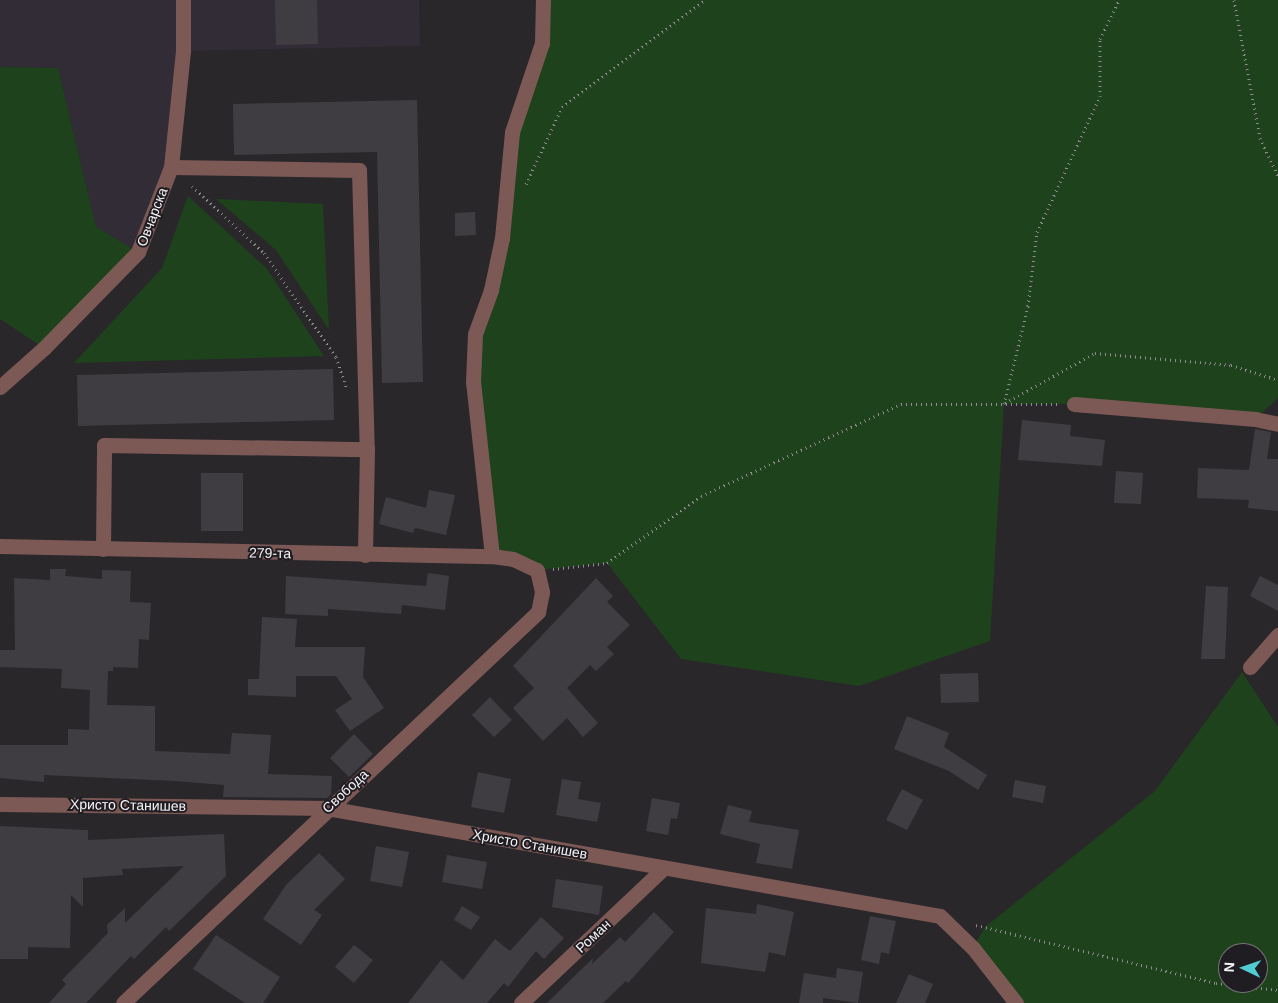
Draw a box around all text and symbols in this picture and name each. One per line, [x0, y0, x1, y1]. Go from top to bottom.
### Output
street label: Овчарска [133, 185, 171, 249]
street label: 279-та [249, 544, 291, 562]
street label: Свобода [319, 766, 371, 816]
street label: Христо Станишев [70, 796, 186, 814]
street label: Христо Станишев [471, 826, 589, 862]
street label: Роман [572, 916, 614, 956]
north arrow [1218, 943, 1268, 993]
text: N [1221, 962, 1237, 973]

